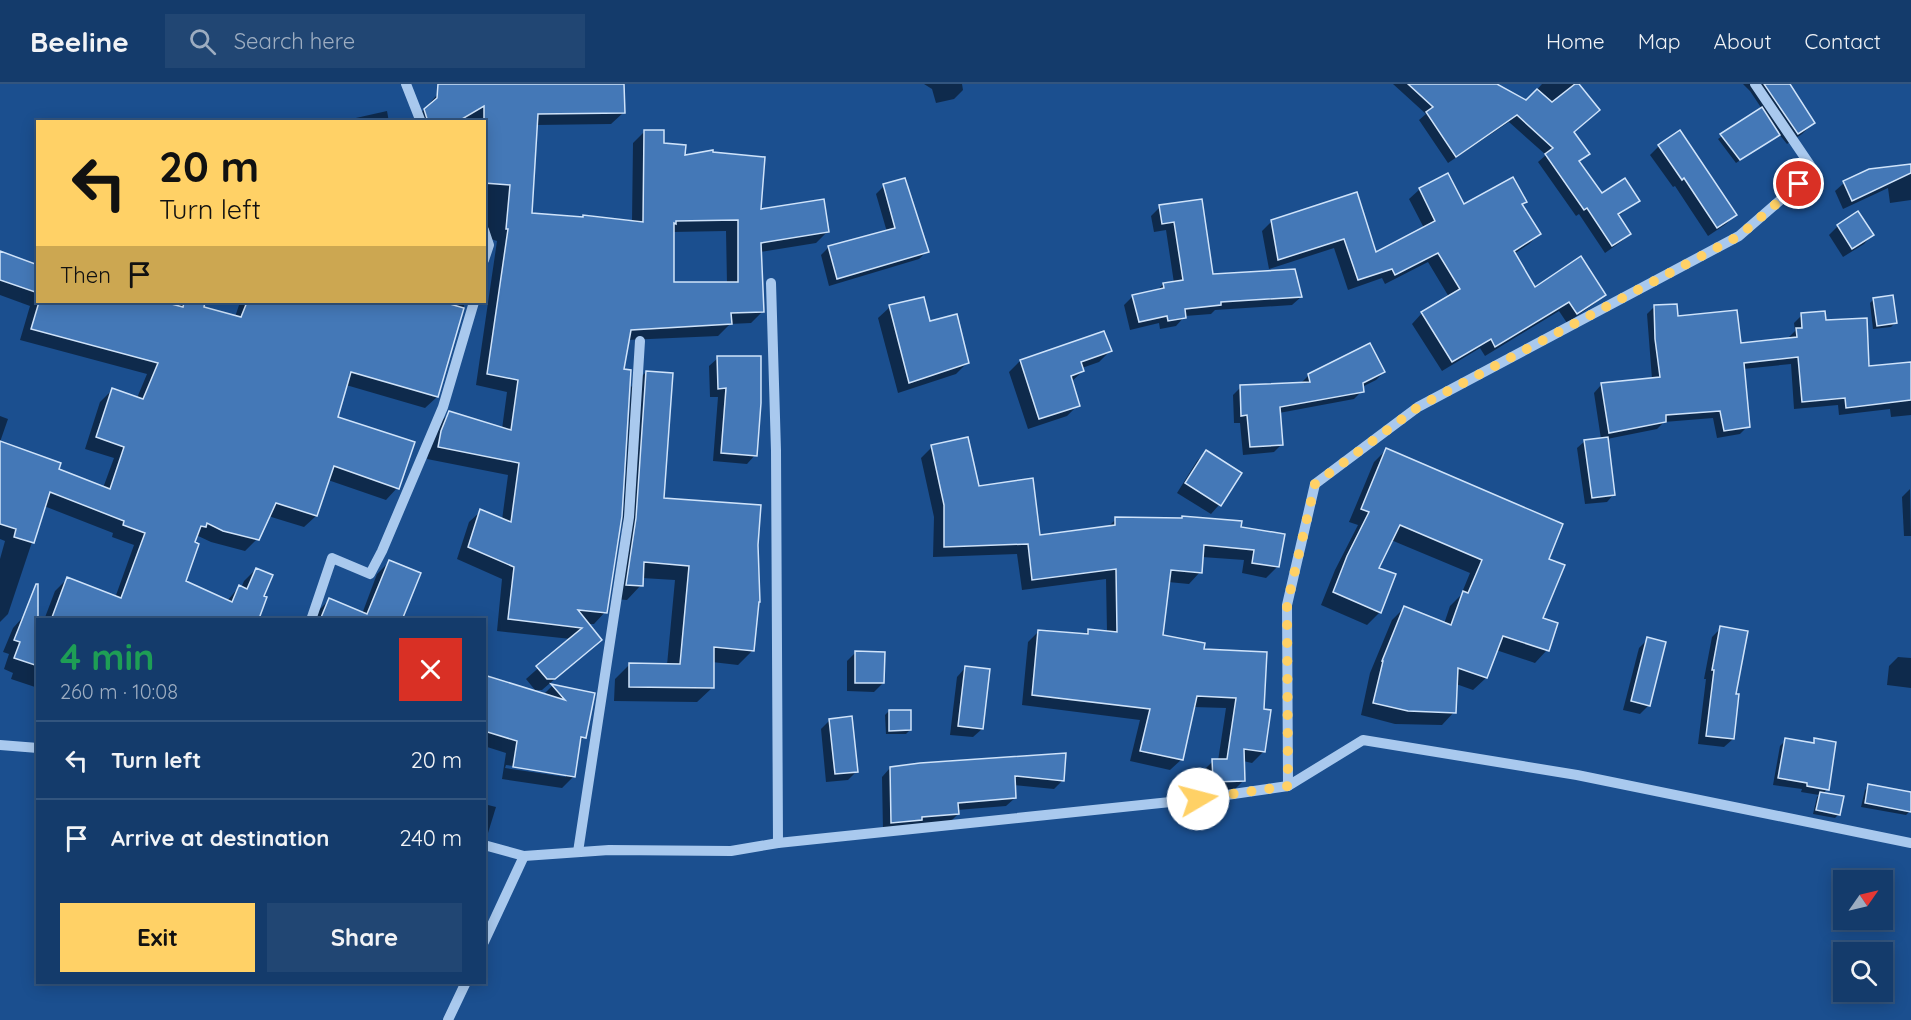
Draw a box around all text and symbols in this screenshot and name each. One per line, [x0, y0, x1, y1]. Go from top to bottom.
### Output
search box [165, 14, 585, 68]
text: Beeline [30, 24, 129, 59]
icon: search [186, 25, 219, 58]
text: Search here [234, 27, 355, 55]
text: Home [1546, 28, 1605, 54]
text: Map [1638, 28, 1681, 54]
text: About [1714, 28, 1772, 54]
text: Contact [1805, 28, 1881, 54]
text: 20 m [159, 140, 259, 193]
icon: left [60, 144, 138, 222]
pin [1773, 158, 1824, 209]
icon: arrive [1782, 167, 1815, 200]
text: Turn left [159, 192, 261, 226]
icon: arrive [123, 258, 156, 291]
text: Then [60, 261, 111, 289]
text: 4 min [60, 634, 154, 679]
button: close [399, 638, 462, 701]
text: 260 m · 10:08 [60, 679, 178, 704]
icon: left [60, 744, 93, 777]
text: Turn left [111, 746, 201, 774]
text: 20 m [411, 746, 462, 774]
position arrow [1166, 767, 1230, 831]
icon: arrive [60, 822, 93, 855]
text: Arrive at destination [111, 824, 329, 852]
text: 240 m [399, 824, 462, 852]
north arrow [1833, 870, 1893, 930]
map controls [1833, 870, 1893, 1002]
button: Exit [60, 903, 255, 972]
button: Share [267, 903, 462, 972]
button: search [1833, 942, 1893, 1002]

